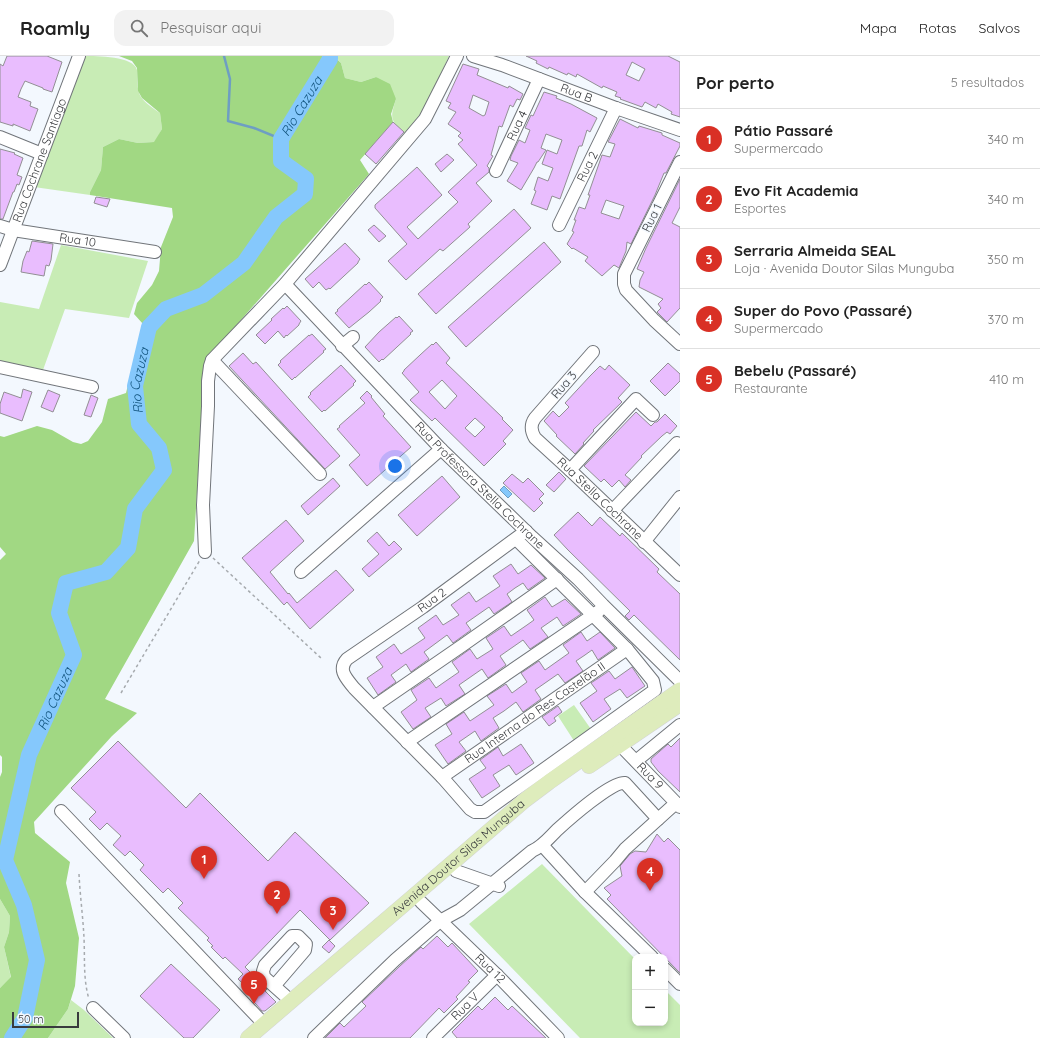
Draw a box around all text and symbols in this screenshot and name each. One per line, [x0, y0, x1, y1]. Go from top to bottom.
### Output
search box [114, 10, 394, 46]
text: Roamly [20, 16, 90, 40]
icon: search [128, 17, 150, 39]
text: Pesquisar aqui [160, 18, 261, 37]
text: Mapa [860, 19, 897, 37]
text: Rotas [919, 19, 956, 37]
text: Salvos [978, 19, 1020, 37]
water label: Rio Cazuza [277, 72, 326, 139]
text: Por perto [696, 72, 774, 93]
text: 5 resultados [951, 74, 1024, 90]
street label: Rua B [559, 80, 595, 106]
street label: Rua Cochrane Santiago [9, 96, 69, 224]
street label: Rua 4 [503, 108, 530, 143]
text: Pátio Passaré [734, 121, 833, 140]
text: 1 [706, 131, 712, 147]
text: 340 m [987, 131, 1024, 147]
text: Supermercado [734, 140, 823, 156]
street label: Rua 2 [573, 148, 601, 184]
text: Evo Fit Academia [734, 181, 858, 200]
text: 2 [705, 191, 713, 207]
text: 340 m [987, 191, 1024, 207]
text: Esportes [734, 200, 786, 216]
street label: Rua 1 [638, 201, 665, 234]
street label: Rua 10 [58, 229, 97, 250]
text: Serraria Almeida SEAL [734, 241, 896, 260]
text: 3 [706, 251, 712, 267]
text: 350 m [987, 251, 1024, 267]
text: Loja · Avenida Doutor Silas Munguba [734, 260, 954, 276]
text: Super do Povo (Passaré) [734, 301, 912, 320]
text: 4 [705, 311, 713, 327]
text: 370 m [987, 311, 1024, 327]
text: Supermercado [734, 320, 823, 336]
water label: Rio Cazuza [126, 345, 152, 415]
text: Bebelu (Passaré) [734, 361, 856, 380]
street label: Rua 3 [548, 368, 580, 402]
text: 5 [705, 371, 713, 387]
text: 410 m [989, 371, 1024, 387]
text: Restaurante [734, 380, 808, 396]
street label: Rua Professora Stella Cochrane [412, 418, 548, 552]
street label: Rua Stella Cochrane [554, 454, 646, 543]
your location [385, 456, 405, 476]
street label: Rua 2 [414, 584, 449, 616]
street label: Rua Interna do Res Castelão II [461, 658, 608, 766]
water label: Rio Cazuza [33, 664, 76, 732]
street label: Rua 9 [634, 759, 667, 792]
street label: Avenida Doutor Silas Munguba [388, 796, 527, 919]
pin: 1 [191, 846, 217, 879]
pin: 4 [637, 858, 663, 891]
pin: 2 [264, 881, 290, 914]
pin: 3 [320, 897, 346, 930]
street label: Rua 12 [472, 950, 509, 986]
map controls [632, 954, 668, 1026]
button: + [632, 954, 668, 990]
pin: 5 [241, 971, 267, 1004]
street label: Rua V [448, 989, 482, 1023]
button: − [632, 990, 668, 1026]
scale bar [12, 1010, 79, 1029]
text: 50 m [18, 1012, 44, 1026]

